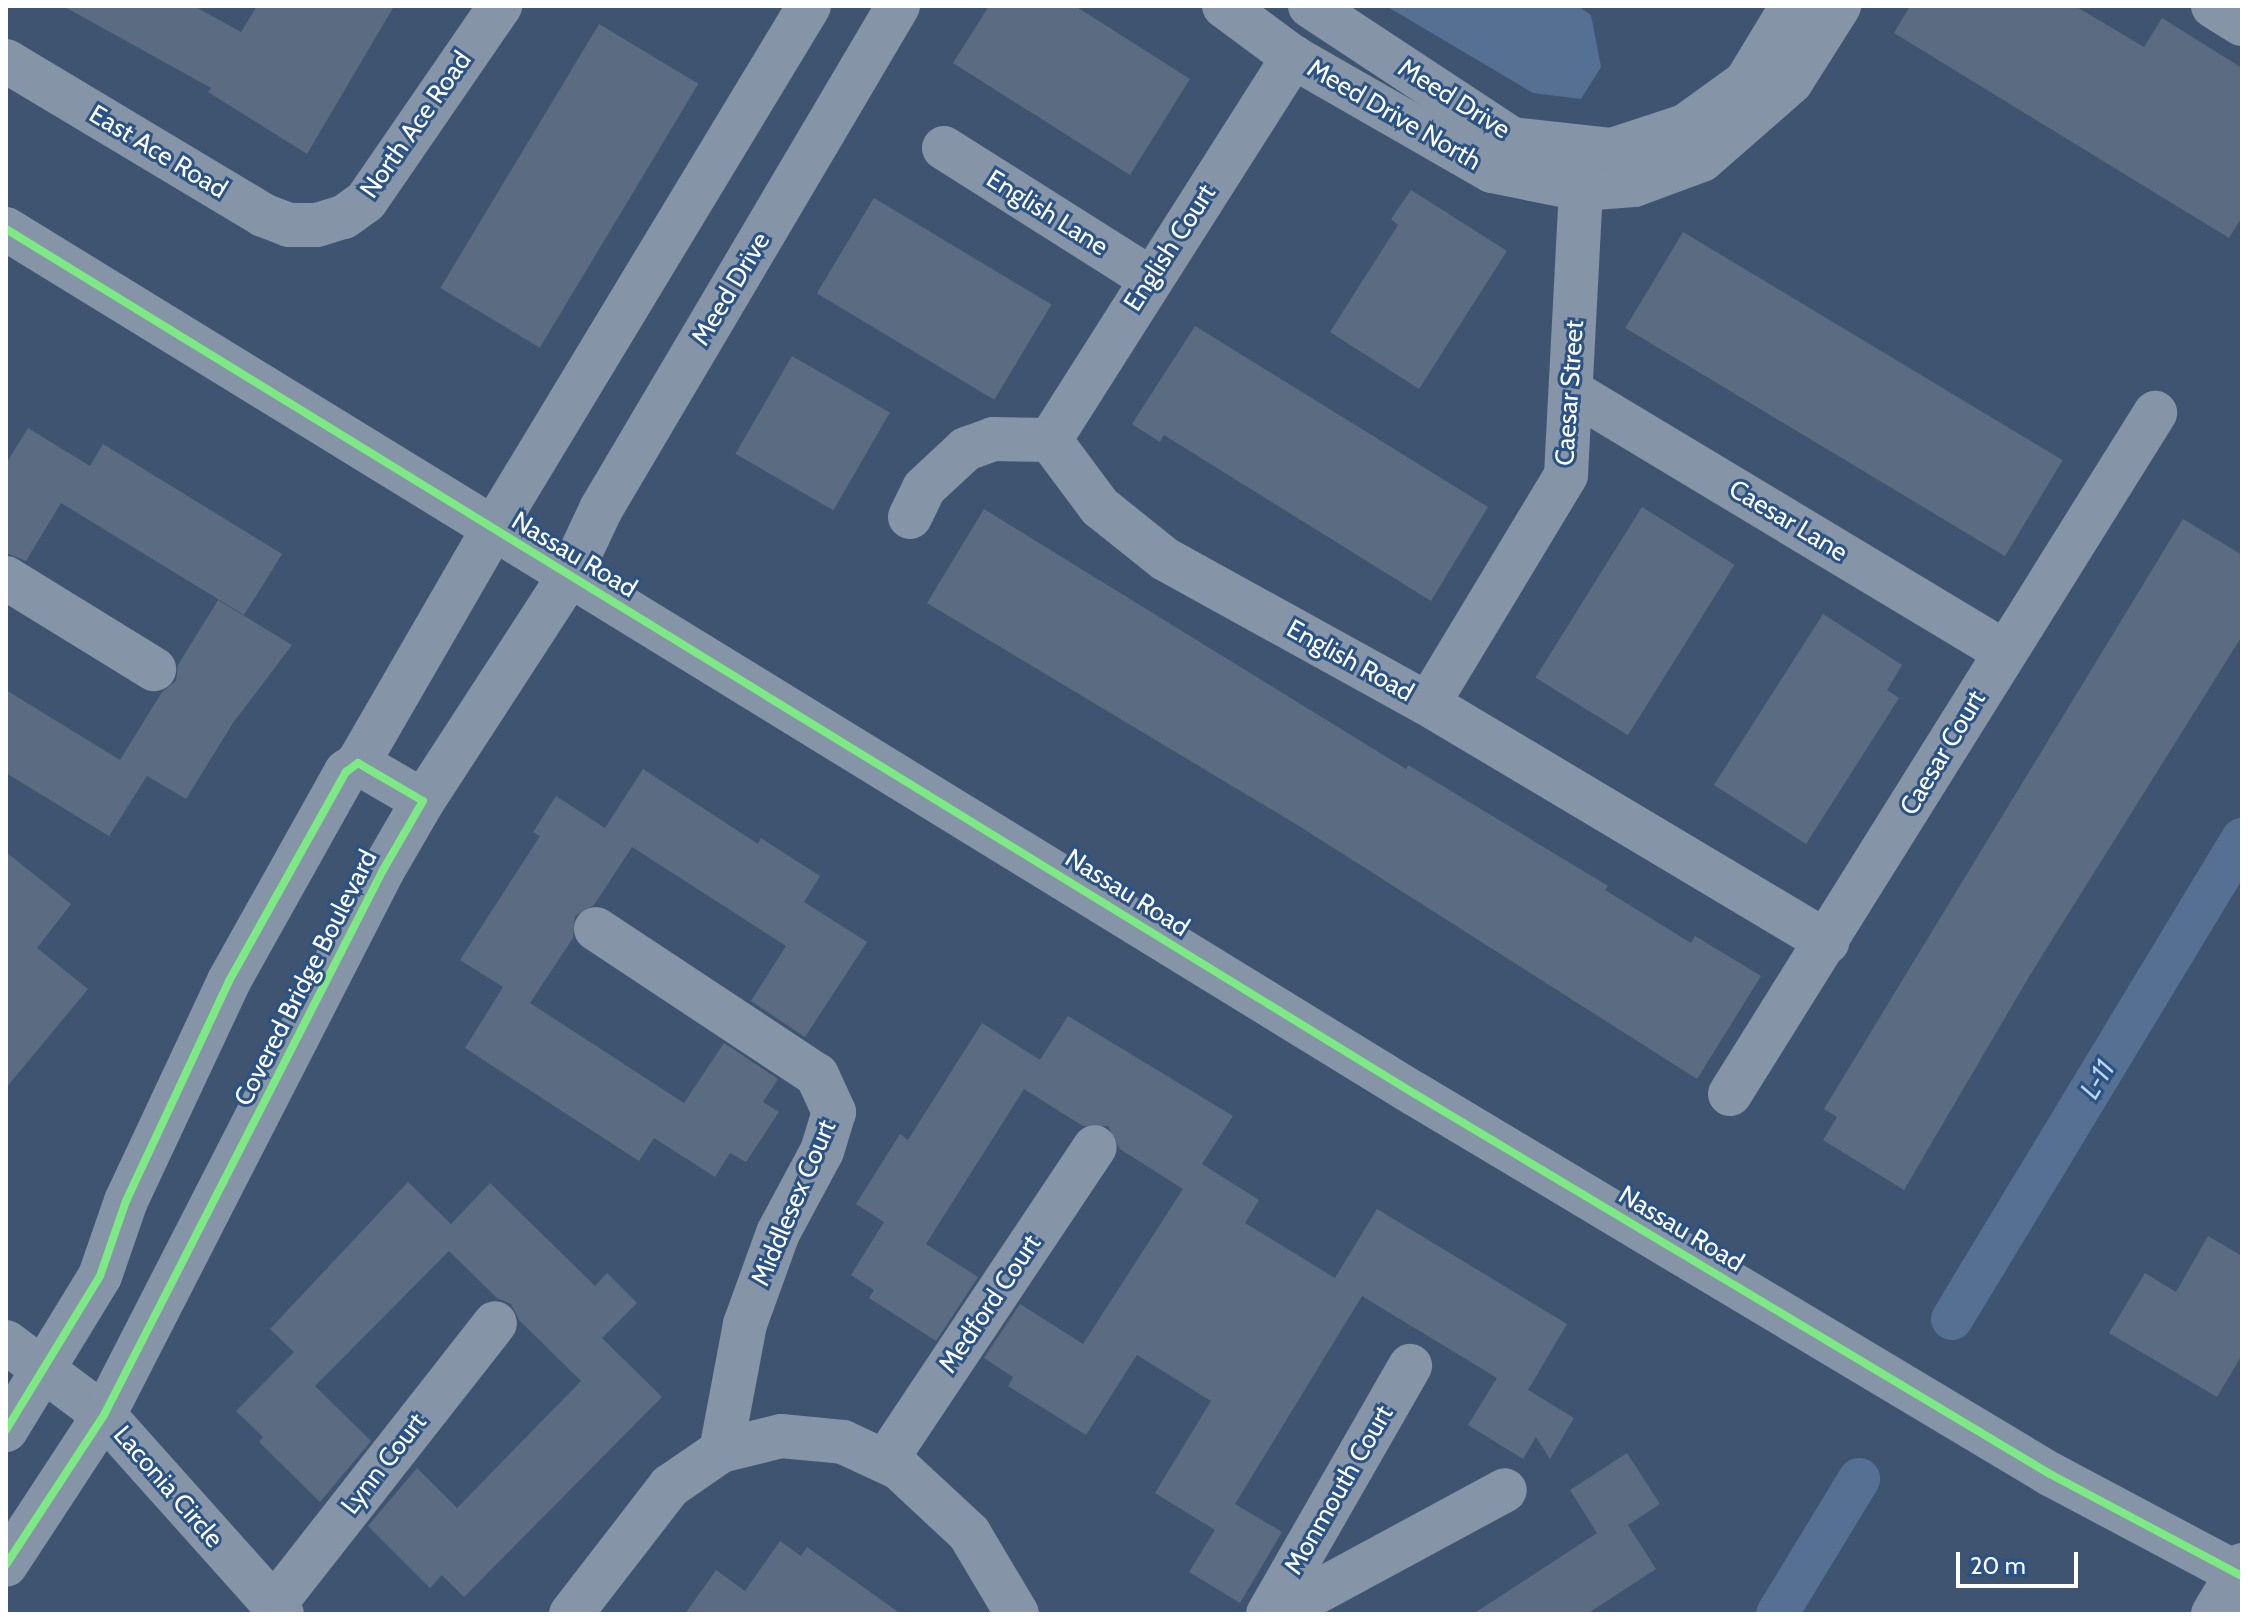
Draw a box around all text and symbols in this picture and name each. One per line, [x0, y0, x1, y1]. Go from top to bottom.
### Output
street label: North Ace Road [354, 46, 478, 204]
street label: Meed Drive [1392, 52, 1516, 146]
street label: Meed Drive North [1302, 53, 1486, 177]
street label: East Ace Road [83, 99, 233, 205]
street label: English Lane [980, 163, 1114, 263]
street label: English Court [1118, 179, 1222, 317]
street label: Meed Drive [685, 227, 777, 351]
street label: Caesar Street [1549, 319, 1591, 467]
street label: Caesar Lane [1723, 474, 1853, 568]
street label: Nassau Road [506, 505, 642, 605]
street label: English Road [1281, 613, 1419, 709]
street label: Caesar Court [1894, 685, 1992, 821]
street label: Nassau Road [1059, 843, 1195, 943]
street label: Covered Bridge Boulevard [228, 845, 384, 1111]
water label: L-11 [2072, 1053, 2122, 1105]
street label: Middlesex Court [745, 1115, 843, 1291]
street label: Nassau Road [1613, 1179, 1749, 1279]
street label: Medford Court [932, 1229, 1048, 1379]
street label: Monmouth Court [1278, 1400, 1400, 1580]
street label: Lynn Court [335, 1407, 433, 1521]
street label: Laconia Circle [107, 1420, 229, 1554]
scale bar [1960, 1536, 2082, 1586]
text: 20 m [1970, 1551, 2026, 1580]

